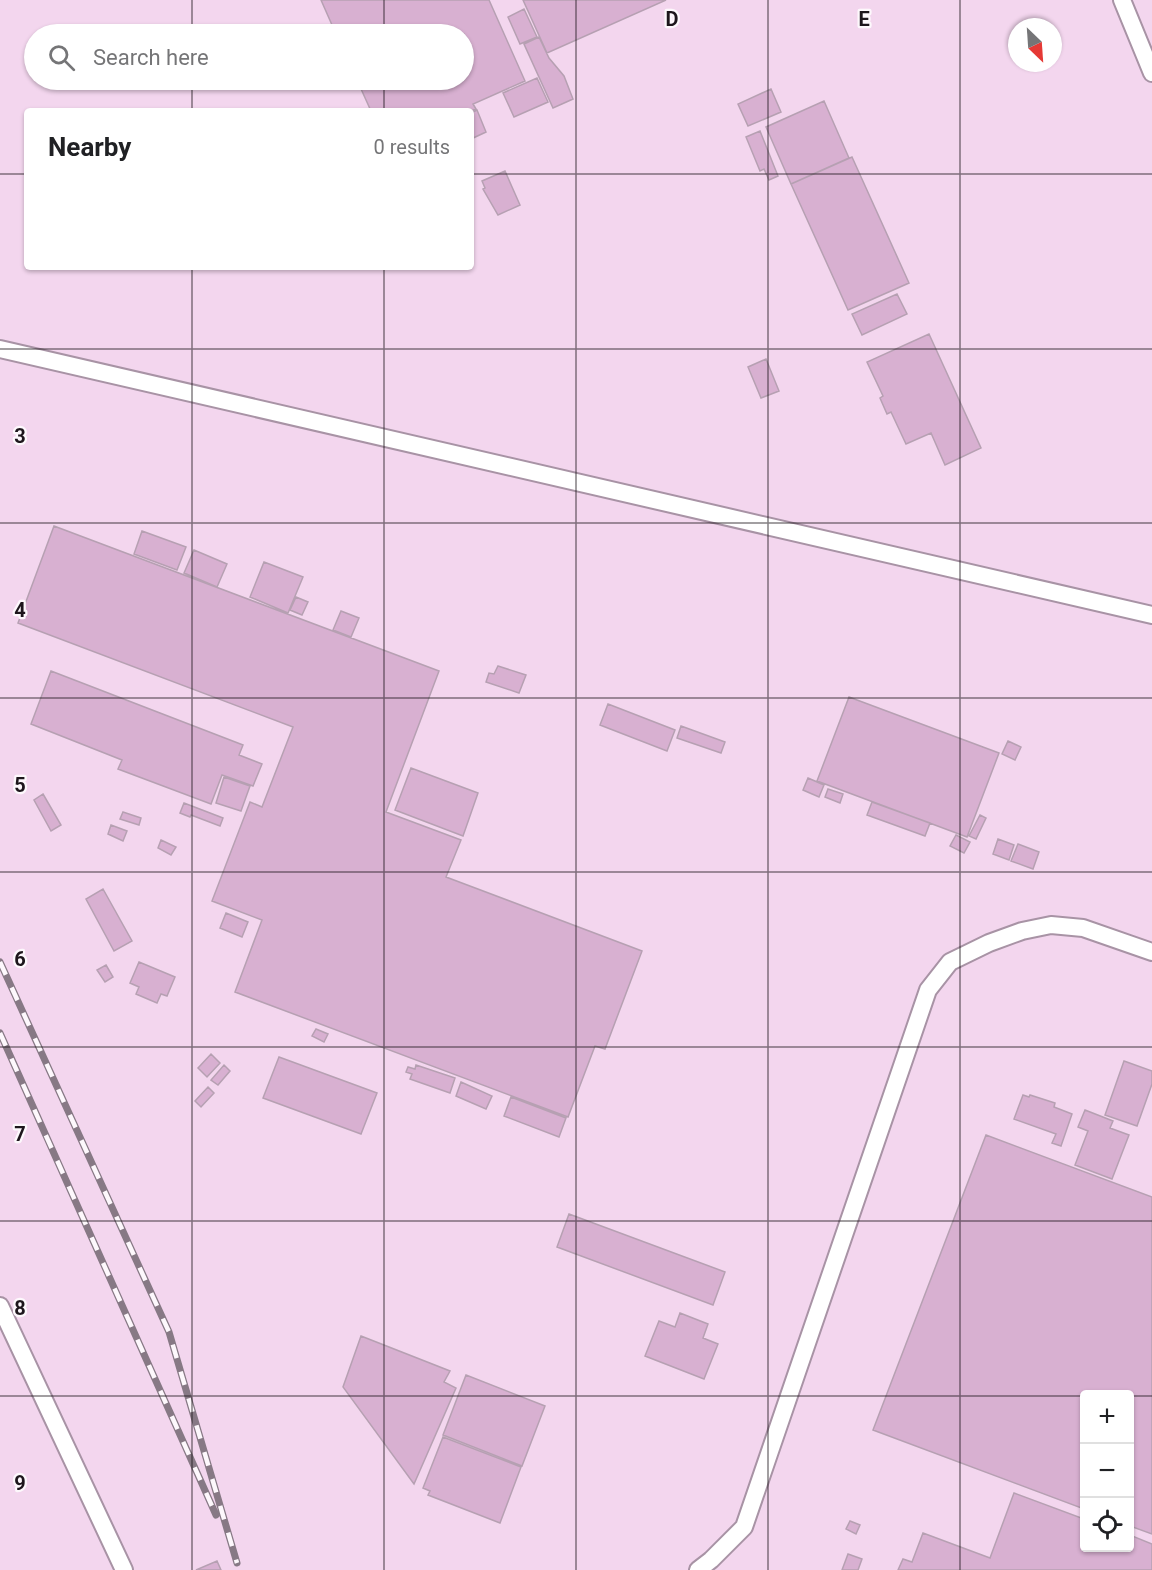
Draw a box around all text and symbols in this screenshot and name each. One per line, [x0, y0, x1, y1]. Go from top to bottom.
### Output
text: D [666, 7, 679, 31]
text: E [858, 7, 870, 31]
north arrow [1008, 18, 1062, 72]
search box [24, 24, 474, 90]
icon: search [45, 41, 78, 74]
text: Search here [93, 45, 209, 70]
text: Nearby [48, 132, 131, 162]
text: 0 results [374, 135, 450, 159]
text: 3 [14, 424, 26, 448]
text: 4 [14, 598, 26, 622]
text: 5 [14, 773, 26, 797]
text: 6 [14, 947, 26, 971]
text: 7 [14, 1122, 26, 1146]
text: 8 [14, 1296, 26, 1320]
map controls [1080, 1390, 1134, 1552]
button: + [1080, 1390, 1134, 1444]
button: − [1080, 1444, 1134, 1498]
text: 9 [14, 1471, 26, 1495]
button: locate [1080, 1498, 1134, 1552]

